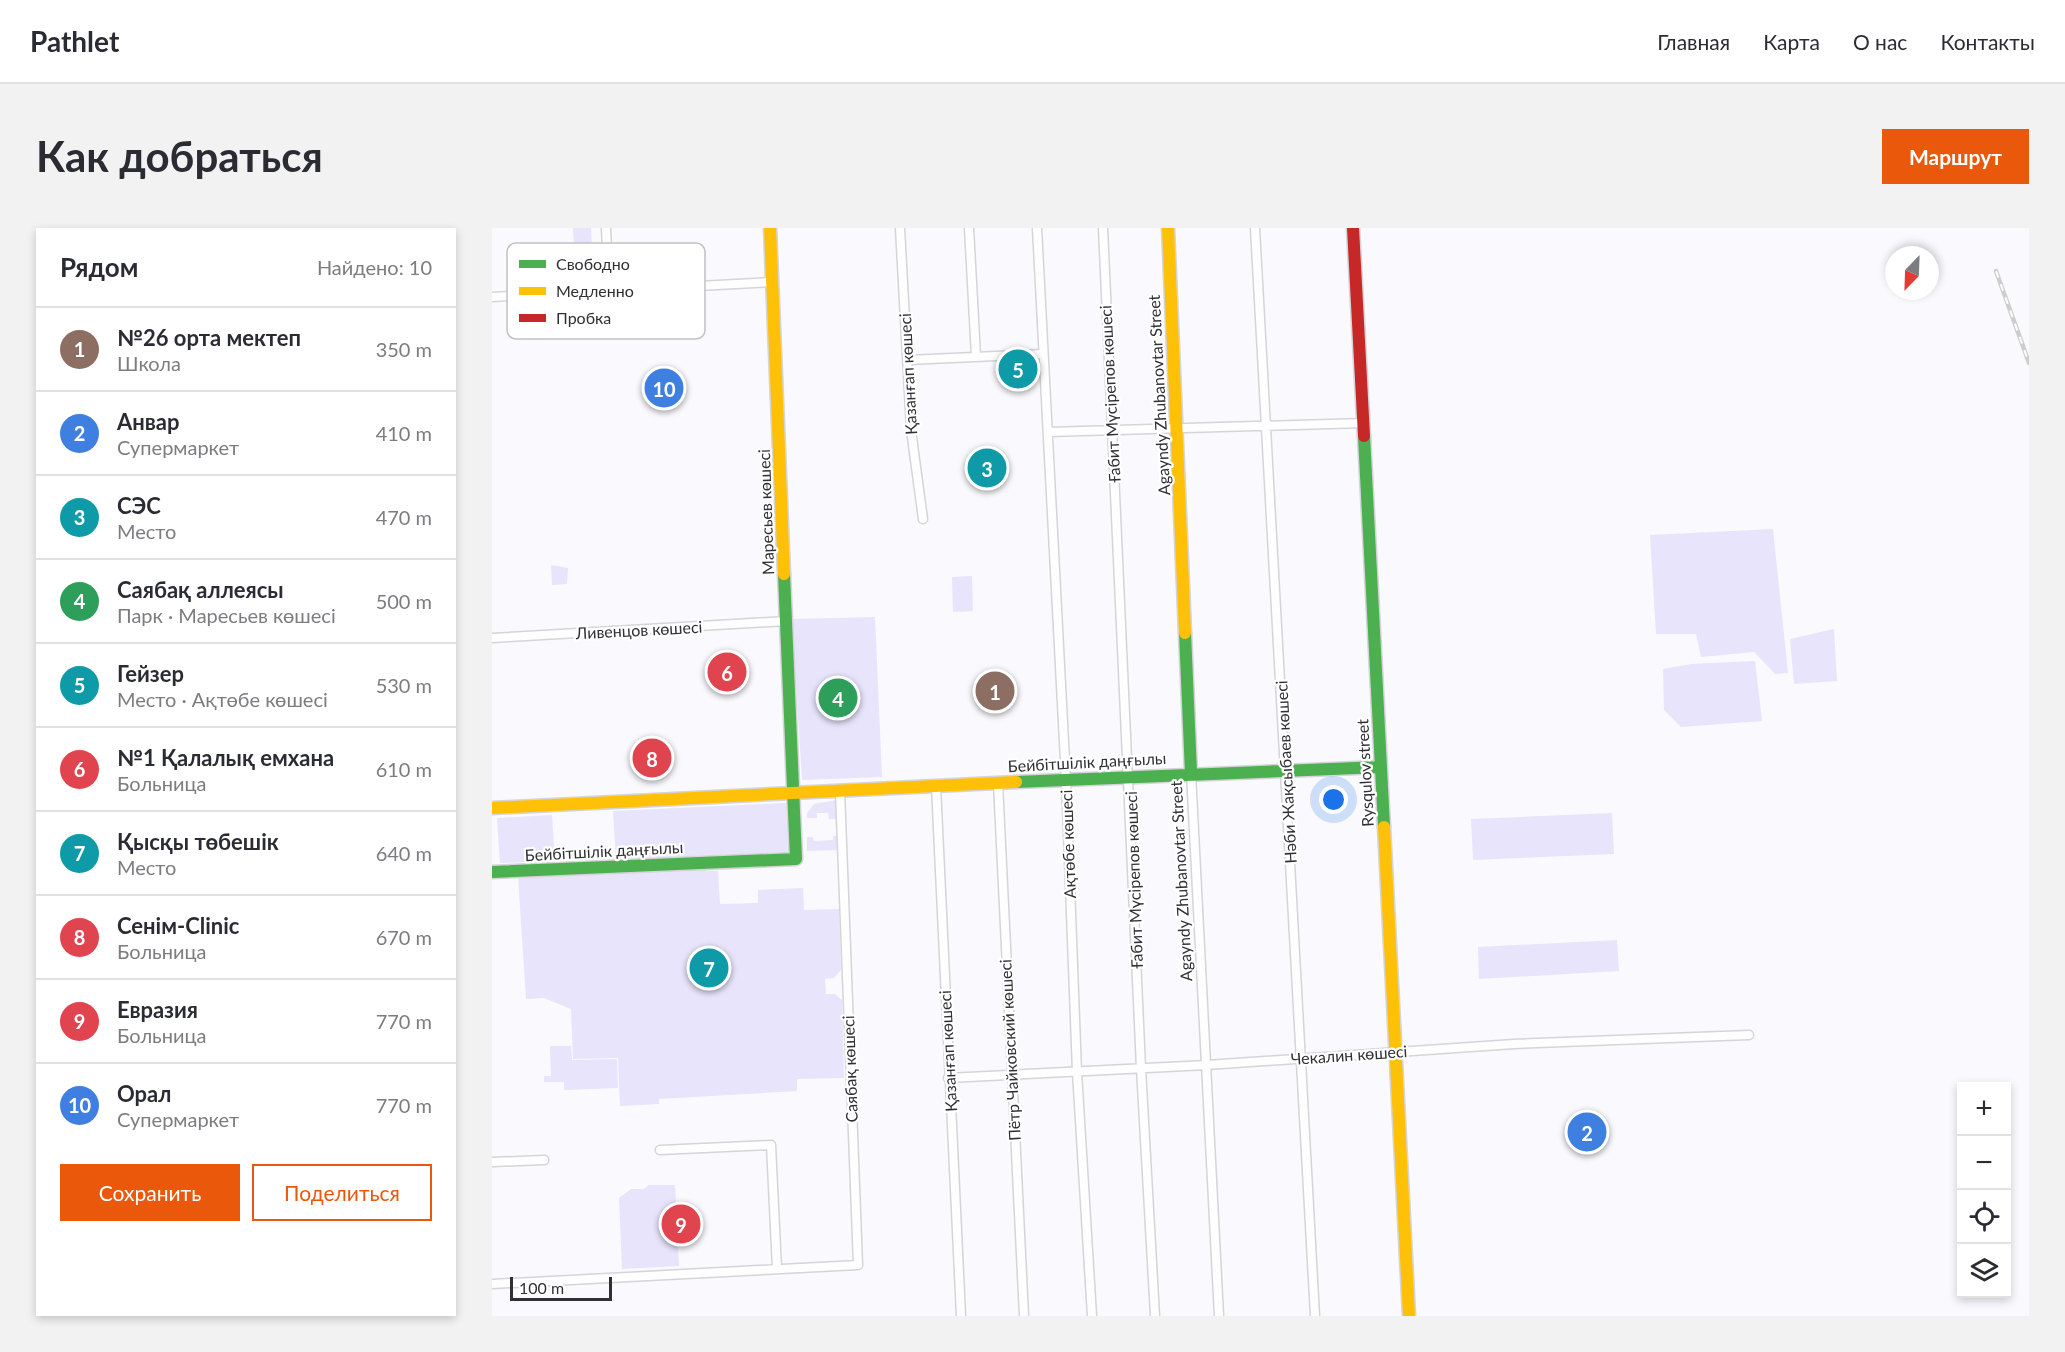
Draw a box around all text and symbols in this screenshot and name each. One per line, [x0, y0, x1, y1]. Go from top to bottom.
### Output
text: Pathlet [30, 24, 119, 58]
text: Главная [1657, 29, 1730, 54]
text: Карта [1763, 29, 1820, 54]
text: О нас [1853, 29, 1907, 54]
text: Контакты [1940, 29, 2035, 54]
button: Маршрут [1882, 129, 2029, 184]
text: Как добраться [36, 131, 323, 181]
legend [507, 243, 705, 339]
north arrow [1885, 246, 1939, 300]
text: Рядом [60, 251, 138, 283]
text: Свободно [556, 254, 630, 273]
text: Найдено: 10 [317, 255, 432, 279]
text: Медленно [556, 281, 634, 300]
street label: Agayndy Zhubanovtar Street [1144, 294, 1173, 496]
street label: Ғабит Мүсірепов көшесі [1095, 305, 1124, 483]
text: Пробка [556, 308, 611, 327]
street label: Қазанғап көшесі [895, 313, 920, 435]
text: №26 орта мектеп [117, 324, 301, 351]
text: 1 [74, 337, 85, 361]
text: 350 m [376, 337, 432, 361]
pin: 5 [998, 346, 1038, 392]
text: Школа [117, 351, 181, 375]
pin: 10 [644, 366, 684, 410]
text: Анвар [117, 408, 179, 435]
text: 2 [74, 421, 85, 445]
text: 410 m [376, 421, 432, 445]
text: Супермаркет [117, 435, 239, 459]
pin: 3 [968, 446, 1006, 490]
street label: Маресьев көшесі [754, 449, 777, 575]
text: СЭС [117, 492, 161, 519]
text: 3 [74, 505, 85, 529]
text: 470 m [376, 505, 432, 529]
text: Место [117, 519, 176, 543]
text: Саябақ аллеясы [117, 576, 284, 603]
text: 4 [74, 589, 85, 613]
text: 500 m [376, 589, 432, 613]
text: Парк · Маресьев көшесі [117, 603, 336, 627]
street label: Ливенцов көшесі [574, 617, 703, 642]
pin: 6 [708, 650, 746, 694]
text: Гейзер [117, 660, 184, 687]
pin: 1 [976, 668, 1014, 714]
text: 5 [74, 673, 85, 697]
text: 530 m [376, 673, 432, 697]
pin: 4 [818, 676, 858, 720]
street label: Нәби Жақсыбаев көшесі [1271, 680, 1300, 864]
text: Место · Ақтөбе көшесі [117, 687, 328, 711]
street label: Rysqulov street [1352, 718, 1377, 827]
pin: 8 [632, 736, 672, 780]
text: №1 Қалалық емхана [117, 744, 334, 771]
street label: Бейбітшілік даңғылы [1007, 748, 1167, 775]
text: 6 [74, 757, 85, 781]
text: 610 m [376, 757, 432, 781]
text: Больница [117, 771, 206, 795]
street label: Agayndy Zhubanovtar Street [1166, 780, 1195, 982]
your location [1319, 785, 1348, 814]
street label: Ақтөбе көшесі [1056, 789, 1079, 899]
street label: Ғабит Мүсірепов көшесі [1121, 791, 1146, 969]
text: Қысқы төбешік [117, 828, 279, 855]
street label: Бейбітшілік даңғылы [524, 837, 684, 864]
text: 7 [74, 841, 85, 865]
text: 640 m [376, 841, 432, 865]
text: Место [117, 855, 176, 879]
text: Сенім-Clinic [117, 912, 239, 939]
text: 8 [74, 925, 85, 949]
text: 670 m [376, 925, 432, 949]
text: Больница [117, 939, 206, 963]
pin: 7 [690, 946, 728, 990]
street label: Пётр Чайковский көшесі [995, 959, 1024, 1141]
street label: Қазанғап көшесі [935, 990, 960, 1112]
text: Евразия [117, 996, 198, 1023]
text: 9 [74, 1009, 85, 1033]
text: 770 m [376, 1009, 432, 1033]
street label: Саябақ көшесі [838, 1015, 861, 1123]
text: Больница [117, 1023, 206, 1047]
street label: Чекалин көшесі [1290, 1041, 1408, 1068]
text: Орал [117, 1080, 171, 1107]
map controls [1957, 1082, 2011, 1298]
button: + [1957, 1082, 2011, 1136]
text: 10 [68, 1093, 91, 1117]
text: 770 m [376, 1093, 432, 1117]
text: Супермаркет [117, 1107, 239, 1131]
pin: 2 [1568, 1110, 1606, 1154]
button: − [1957, 1136, 2011, 1190]
button: Сохранить [60, 1164, 240, 1221]
button: Поделиться [252, 1164, 432, 1221]
button: locate [1957, 1190, 2011, 1244]
pin: 9 [662, 1202, 700, 1246]
button: layers [1957, 1244, 2011, 1298]
scale bar [510, 1274, 612, 1302]
text: 100 m [519, 1278, 564, 1297]

